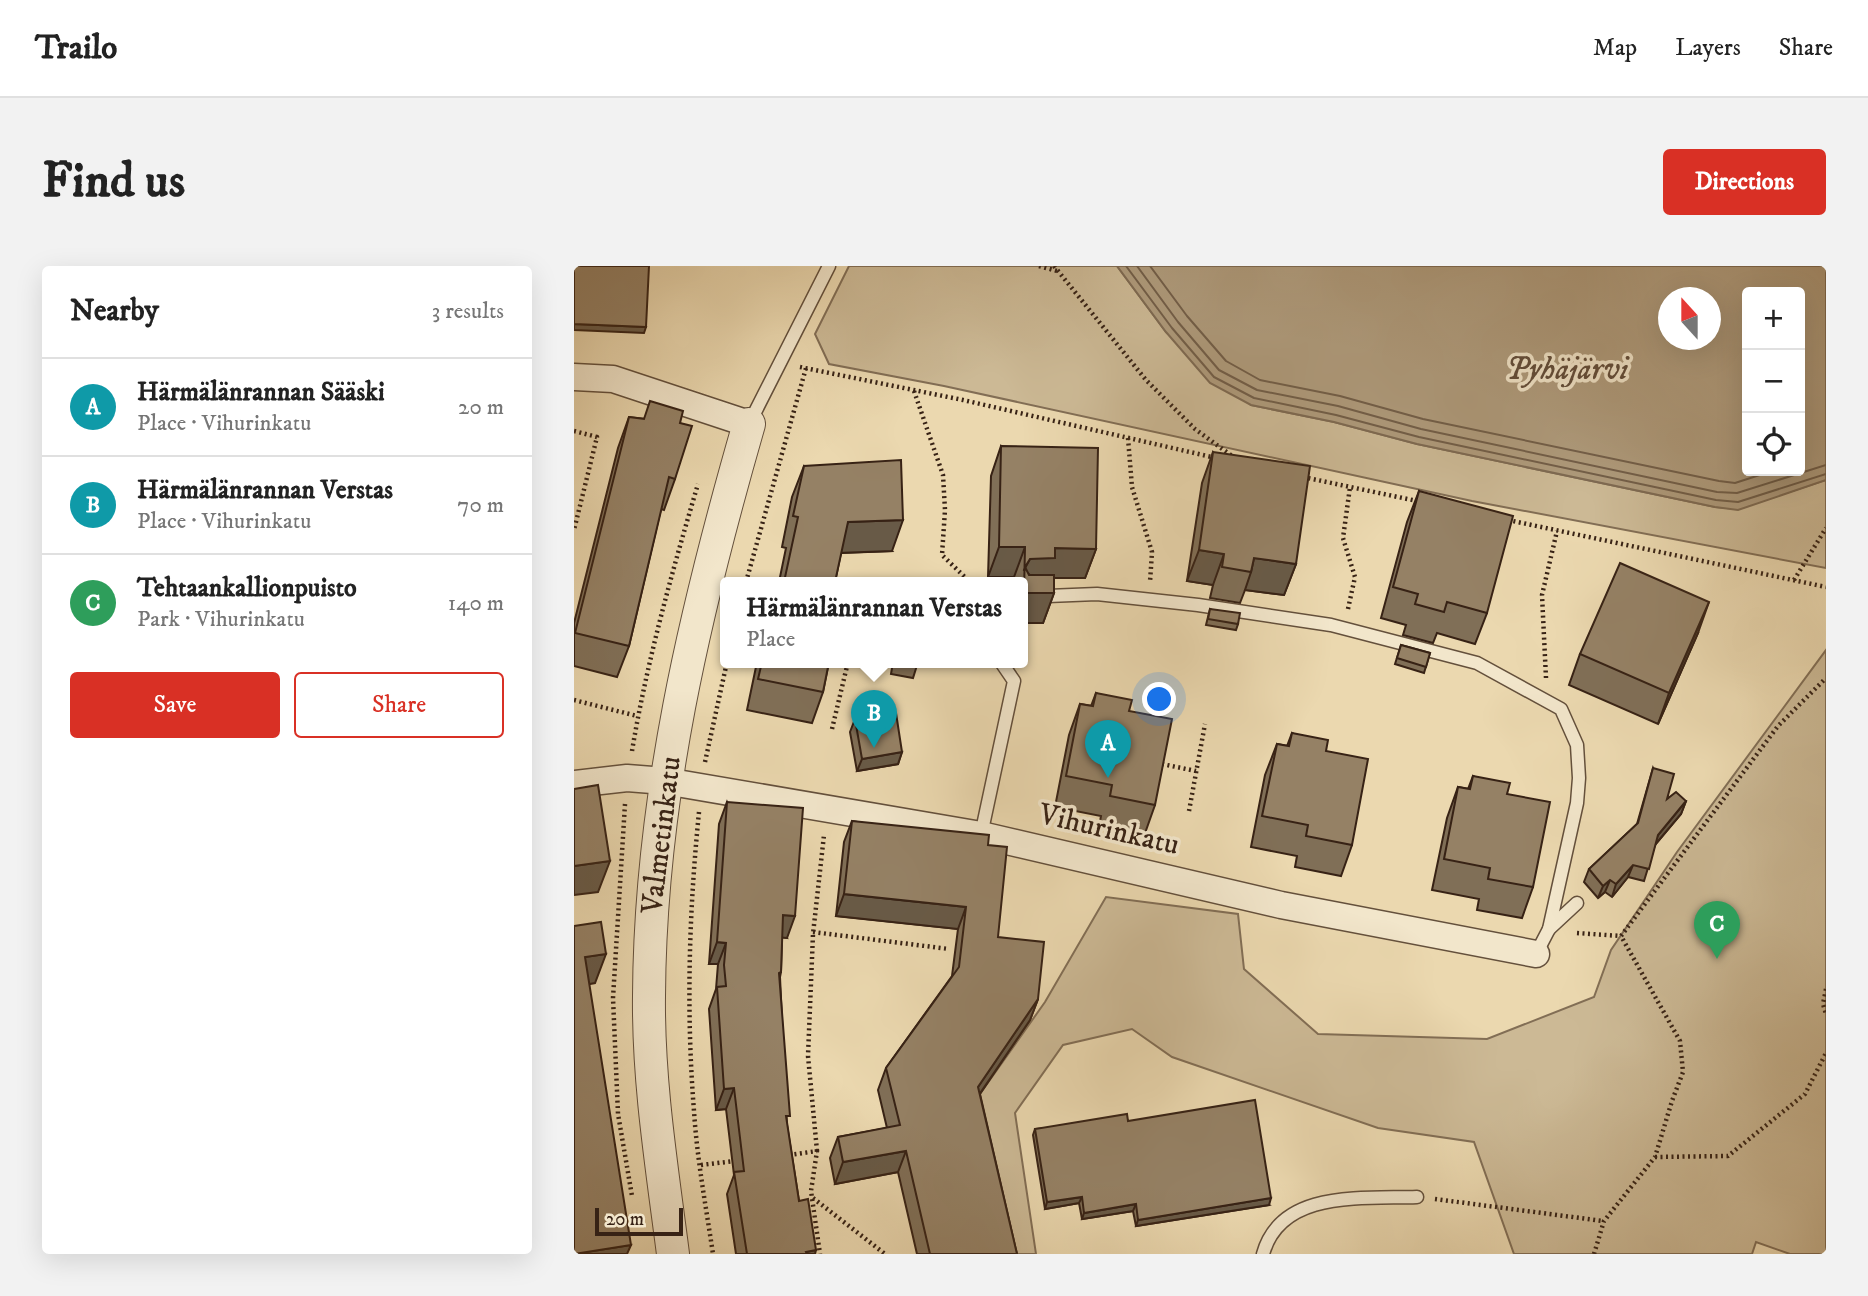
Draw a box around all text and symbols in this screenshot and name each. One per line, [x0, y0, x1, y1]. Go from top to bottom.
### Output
text: Trailo [35, 28, 117, 69]
text: Map [1593, 33, 1637, 63]
text: Layers [1675, 33, 1741, 63]
text: Share [1779, 33, 1833, 63]
button: Directions [1663, 149, 1826, 215]
text: Find us [42, 151, 185, 213]
north arrow [1658, 287, 1721, 350]
map controls [1742, 287, 1805, 476]
button: + [1742, 287, 1805, 350]
text: Nearby [70, 293, 159, 330]
text: 3 results [432, 297, 504, 326]
water label: Pyhäjärvi [1506, 350, 1630, 390]
button: − [1742, 350, 1805, 413]
text: Härmälänrannan Sääski [137, 376, 385, 409]
text: A [86, 393, 100, 422]
text: 20 m [458, 393, 504, 422]
text: Place · Vihurinkatu [137, 409, 311, 438]
button: locate [1742, 413, 1805, 476]
text: Härmälänrannan Verstas [137, 474, 393, 507]
text: B [86, 491, 100, 520]
text: 70 m [457, 491, 504, 520]
text: Place · Vihurinkatu [137, 507, 311, 536]
text: Tehtaankallionpuisto [137, 572, 357, 605]
popup [720, 577, 1028, 668]
text: C [85, 589, 101, 618]
text: 140 m [448, 589, 504, 618]
text: Härmälänrannan Verstas [746, 592, 1002, 625]
text: Park · Vihurinkatu [137, 605, 305, 634]
text: Place [746, 625, 795, 654]
button: Save [70, 672, 280, 738]
button: Share [294, 672, 504, 738]
your location [1142, 682, 1176, 716]
pin: B [851, 690, 897, 748]
pin: A [1085, 720, 1131, 778]
street label: Valmetinkatu [634, 754, 690, 917]
street label: Vihurinkatu [1034, 796, 1183, 864]
pin: C [1694, 901, 1740, 959]
scale bar [595, 1205, 682, 1237]
text: 20 m [606, 1208, 644, 1231]

